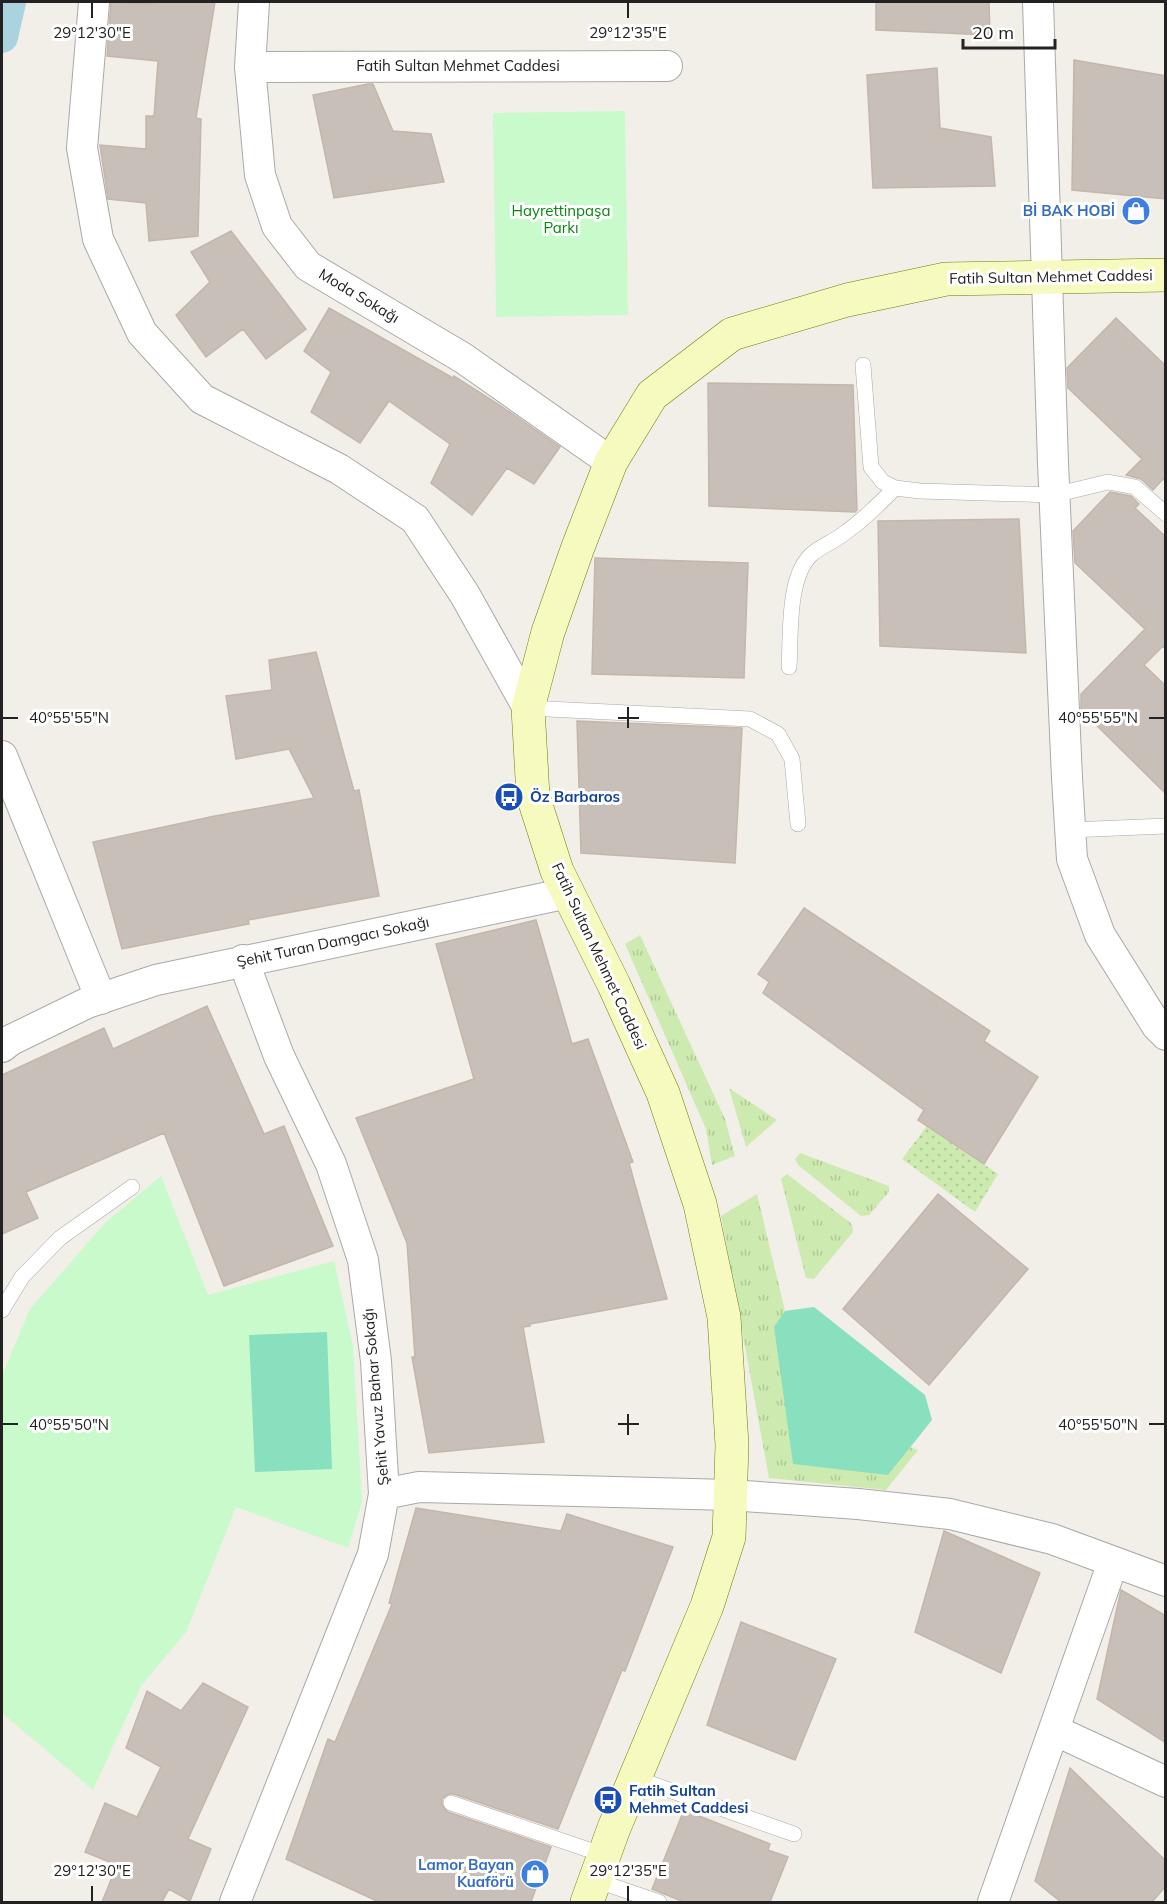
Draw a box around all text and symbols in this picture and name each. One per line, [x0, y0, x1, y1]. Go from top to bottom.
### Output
scale bar [963, 12, 1054, 50]
text: 20 m [972, 21, 1014, 44]
text: 29°12'30"E [53, 23, 131, 42]
text: 29°12'35"E [589, 23, 667, 42]
street label: Fatih Sultan Mehmet Caddesi [356, 56, 560, 75]
shop icon: Bİ BAK HOBİ [1120, 195, 1152, 227]
park label: Hayrettinpaşa Parkı [512, 201, 611, 237]
place label: Bİ BAK HOBİ [1023, 201, 1115, 220]
street label: Moda Sokağı [316, 264, 403, 327]
street label: Fatih Sultan Mehmet Caddesi [949, 265, 1153, 288]
text: 40°55'55"N [29, 708, 109, 727]
text: 40°55'55"N [1058, 708, 1138, 727]
bus stop icon: Öz Barbaros [493, 781, 525, 813]
place label: Öz Barbaros [530, 787, 620, 806]
street label: Fatih Sultan Mehmet Caddesi [548, 859, 651, 1052]
street label: Şehit Turan Damgacı Sokağı [235, 912, 431, 971]
street label: Şehit Yavuz Bahar Sokağı [358, 1308, 393, 1486]
text: 40°55'50"N [29, 1415, 109, 1434]
text: 40°55'50"N [1058, 1415, 1138, 1434]
place label: Fatih Sultan Mehmet Caddesi [629, 1781, 748, 1817]
bus stop icon: Fatih Sultan Mehmet Caddesi [592, 1784, 624, 1816]
place label: Lamor Bayan Kuaförü [418, 1855, 514, 1891]
shop icon: Lamor Bayan Kuaförü [519, 1858, 551, 1890]
text: 29°12'30"E [53, 1861, 131, 1880]
text: 29°12'35"E [589, 1861, 667, 1880]

